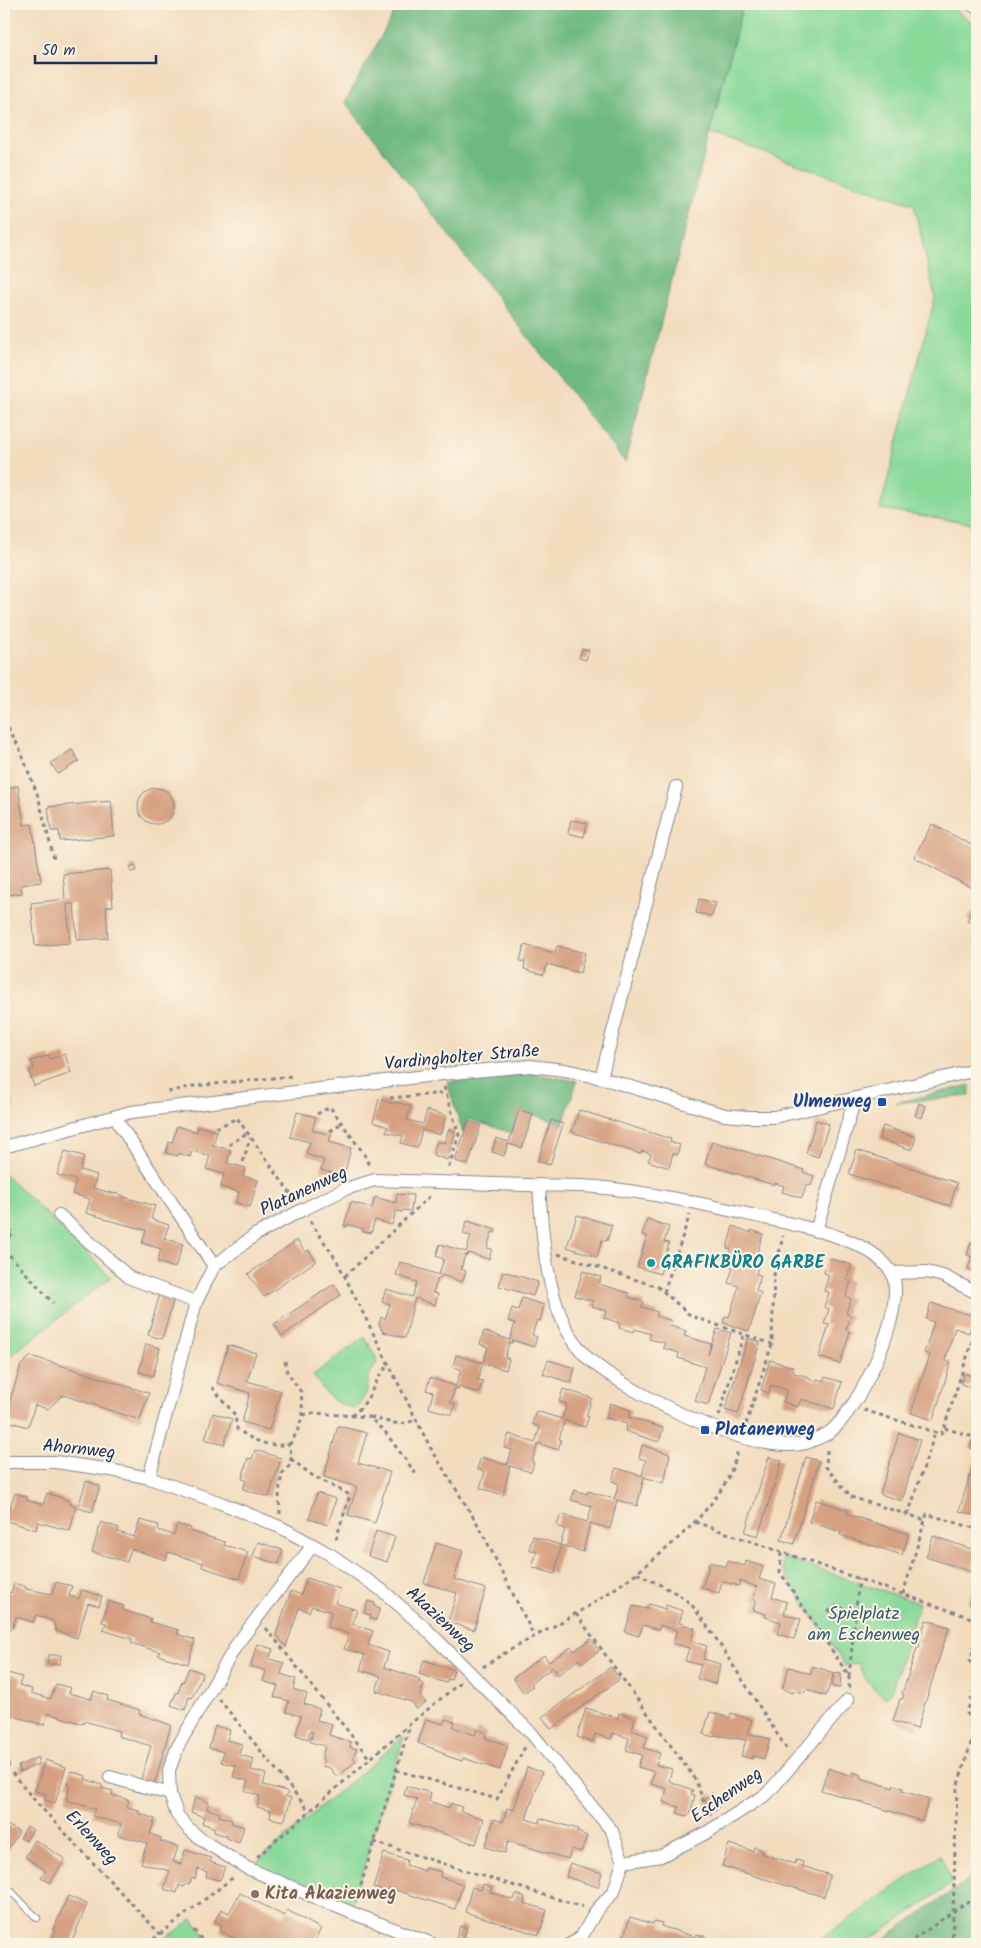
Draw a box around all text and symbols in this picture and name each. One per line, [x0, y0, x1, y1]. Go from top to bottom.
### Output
scale bar [35, 32, 156, 64]
text: 50 m [42, 39, 76, 63]
street label: Vardingholter Straße [383, 1037, 541, 1079]
place label: Ulmenweg [793, 1088, 872, 1117]
marker: Ulmenweg [876, 1096, 888, 1108]
street label: Platanenweg [255, 1159, 353, 1225]
place label: GRAFIKBÜRO GARBE [661, 1249, 826, 1278]
marker: GRAFIKBÜRO GARBE [645, 1257, 657, 1269]
place label: Platanenweg [715, 1416, 815, 1445]
marker: Platanenweg [699, 1424, 711, 1436]
street label: Ahornweg [41, 1432, 117, 1468]
street label: Akazienweg [398, 1580, 482, 1660]
park label: Spielplatz am Eschenweg [808, 1600, 920, 1650]
street label: Eschenweg [685, 1761, 769, 1831]
street label: Erlenweg [57, 1803, 125, 1873]
place label: Kita Akazienweg [265, 1880, 396, 1909]
marker: Kita Akazienweg [249, 1888, 261, 1900]

